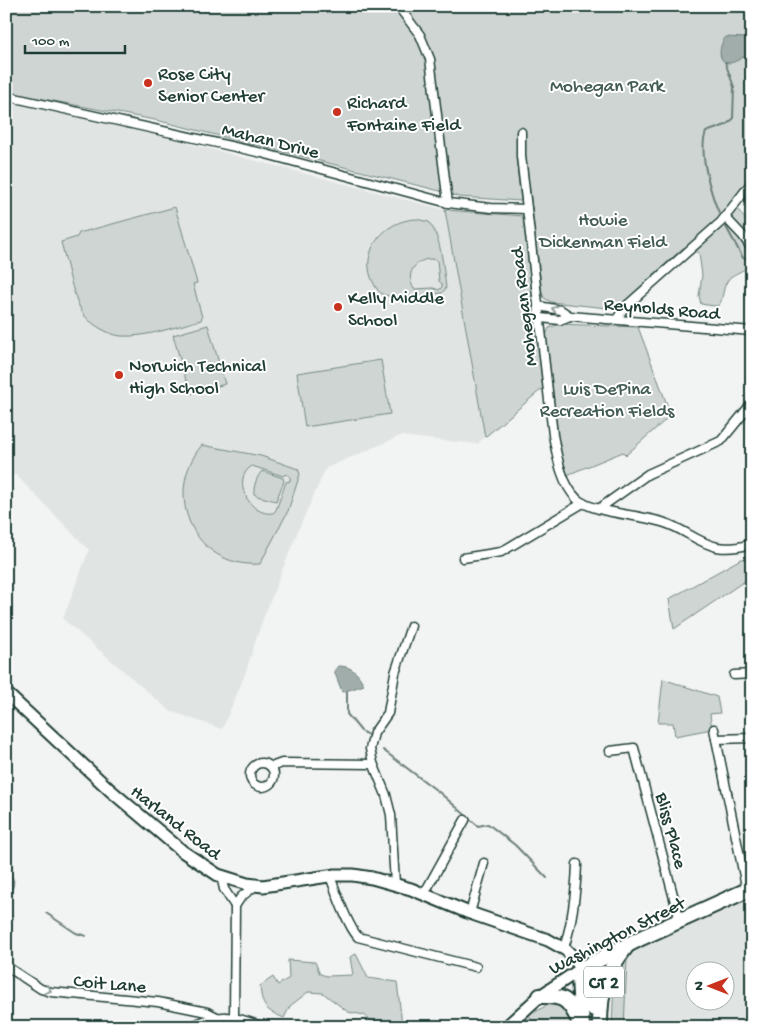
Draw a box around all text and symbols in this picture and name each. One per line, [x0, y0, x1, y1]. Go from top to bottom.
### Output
scale bar [25, 22, 125, 54]
text: 100 m [31, 33, 70, 51]
place label: Rose City Senior Center [158, 64, 267, 109]
park label: Mohegan Park [550, 76, 666, 99]
marker: Rose City Senior Center [142, 77, 154, 89]
place label: Richard Fontaine Field [346, 93, 462, 138]
marker: Richard Fontaine Field [331, 106, 343, 118]
street label: Mahan Drive [219, 119, 321, 166]
park label: Howie Dickenman Field [538, 210, 668, 255]
street label: Mohegan Road [507, 244, 544, 367]
place label: Kelly Middle School [348, 288, 444, 333]
street label: Reynolds Road [603, 294, 722, 327]
marker: Kelly Middle School [332, 301, 344, 313]
one-way arrow [550, 304, 559, 315]
place label: Norwich Technical High School [129, 356, 266, 401]
marker: Norwich Technical High School [113, 369, 125, 381]
park label: Luis DePina Recreation Fields [540, 379, 675, 424]
street label: Harland Road [125, 781, 226, 868]
street label: Bliss Place [648, 789, 691, 872]
street label: Washington Street [546, 892, 691, 981]
north arrow [686, 960, 736, 1010]
road number: CT 2 [584, 966, 624, 998]
street label: Coit Lane [72, 971, 147, 1000]
text: N [691, 981, 708, 991]
one-way arrow [43, 985, 52, 995]

